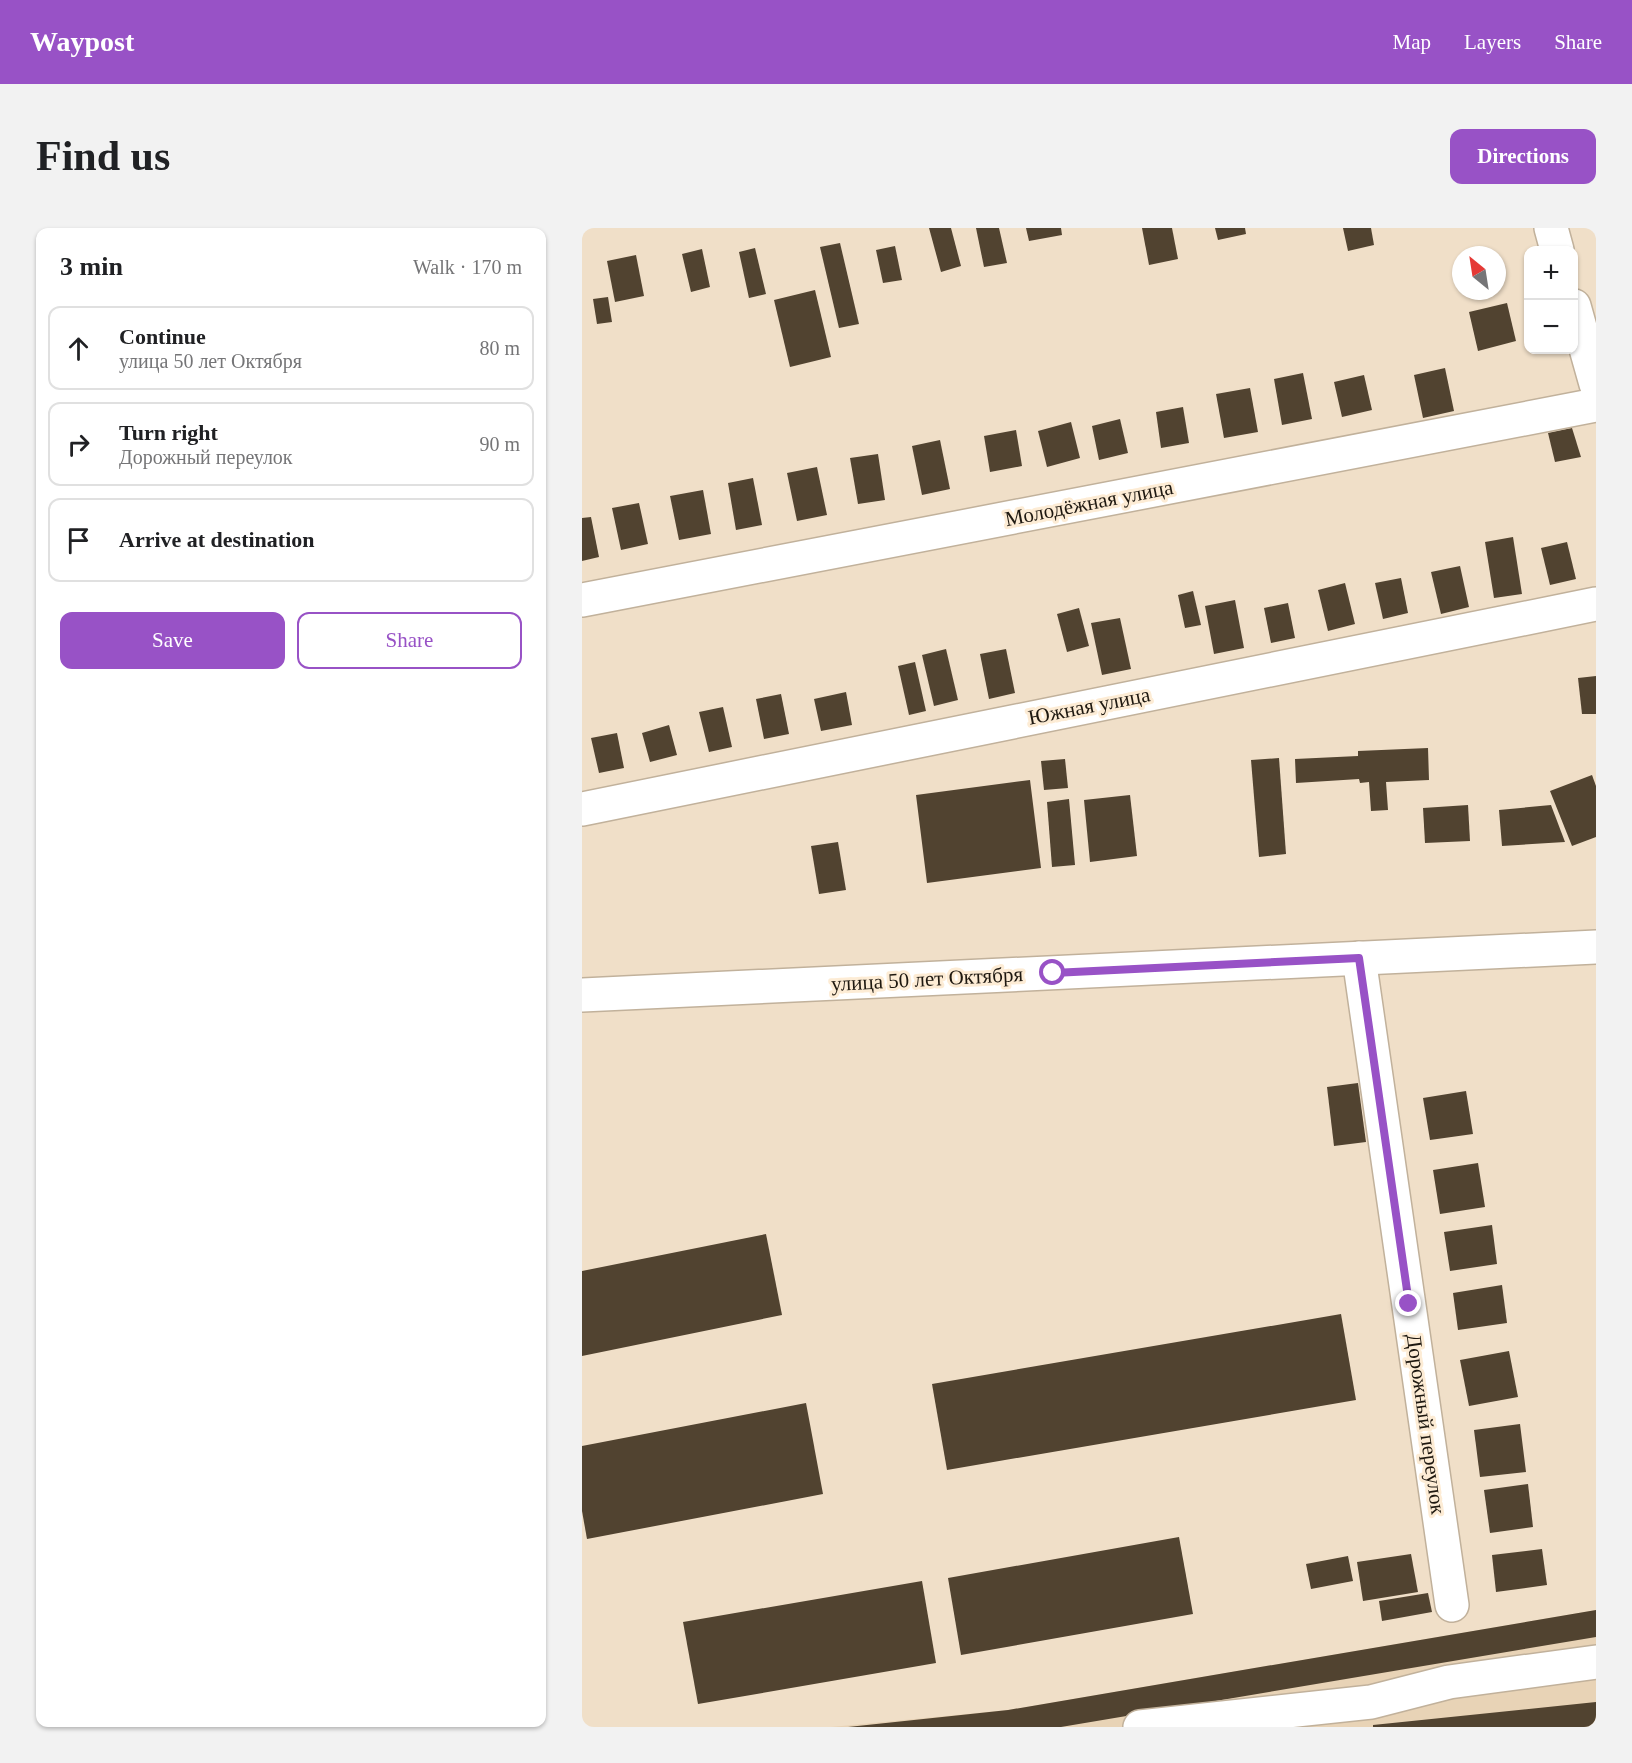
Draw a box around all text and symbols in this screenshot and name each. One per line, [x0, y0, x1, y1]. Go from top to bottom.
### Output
text: Waypost [30, 26, 134, 57]
text: Map [1393, 30, 1431, 54]
text: Layers [1464, 30, 1521, 54]
text: Share [1554, 30, 1602, 54]
button: Directions [1450, 129, 1596, 184]
text: Find us [36, 133, 170, 179]
north arrow [1452, 246, 1506, 300]
map controls [1524, 246, 1578, 354]
button: + [1524, 246, 1578, 300]
text: 3 min [60, 252, 123, 281]
text: Walk · 170 m [413, 256, 522, 278]
button: − [1524, 300, 1578, 354]
text: Continue [119, 324, 206, 349]
icon: ahead [62, 332, 95, 365]
text: 80 m [479, 337, 520, 359]
text: улица 50 лет Октября [119, 350, 302, 372]
text: Turn right [119, 420, 218, 445]
icon: right [62, 428, 95, 461]
text: 90 m [479, 433, 520, 455]
text: Дорожный переулок [119, 446, 293, 468]
street label: Молодёжная улица [1003, 475, 1176, 531]
icon: arrive [62, 524, 95, 557]
text: Arrive at destination [119, 527, 315, 552]
button: Save [60, 612, 285, 669]
button: Share [297, 612, 522, 669]
street label: Южная улица [1026, 682, 1153, 730]
route start [1039, 959, 1065, 985]
street label: улица 50 лет Октября [830, 962, 1024, 996]
route end [1395, 1290, 1421, 1316]
street label: Дорожный переулок [1401, 1332, 1451, 1517]

